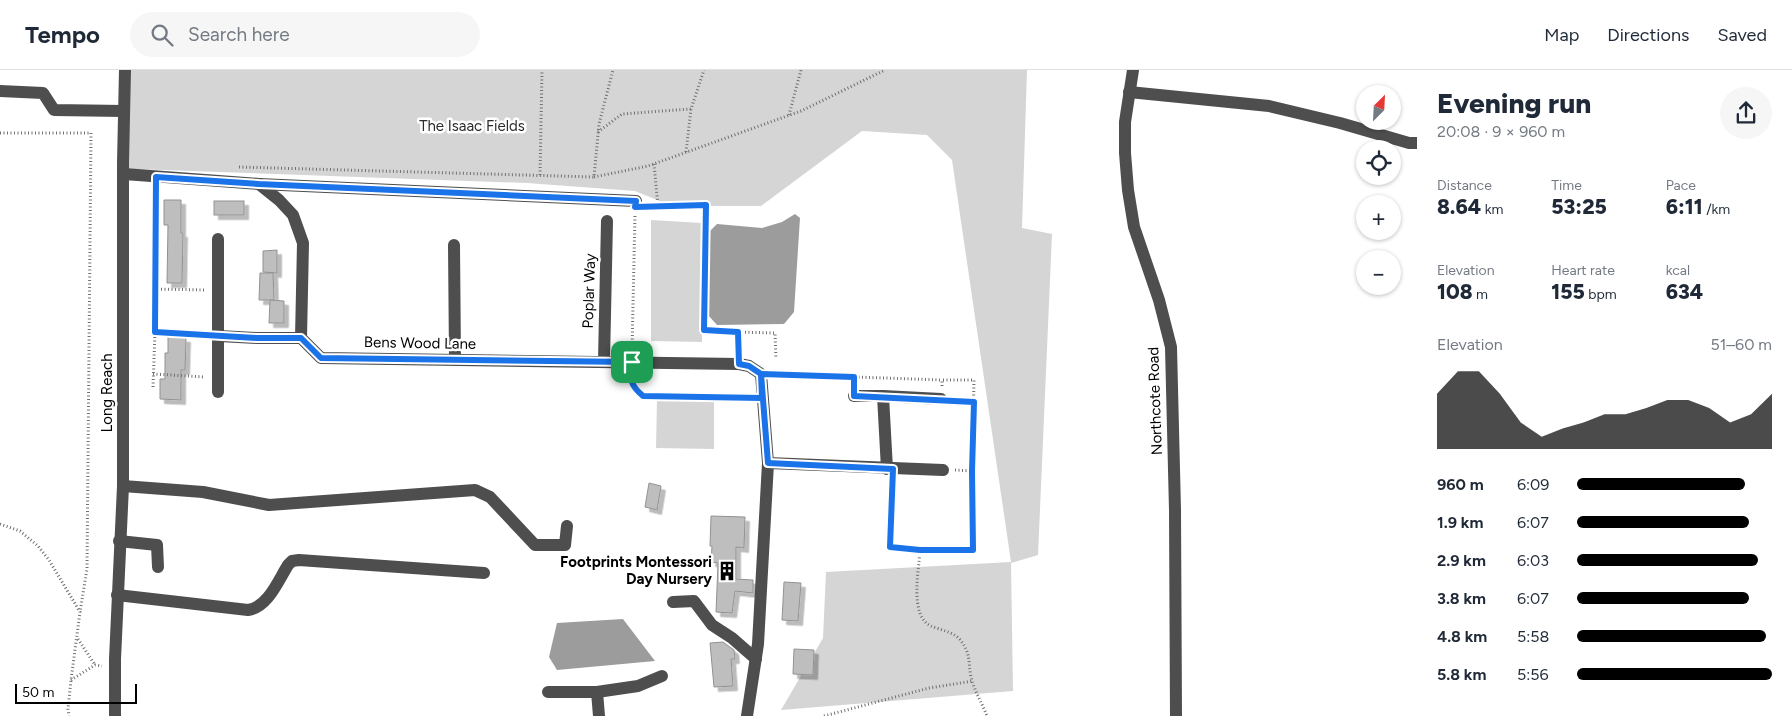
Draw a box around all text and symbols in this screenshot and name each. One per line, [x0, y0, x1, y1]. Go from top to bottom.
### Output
search box [130, 12, 480, 57]
text: Tempo [25, 20, 100, 49]
icon: search [148, 21, 176, 49]
text: Search here [188, 23, 290, 46]
text: Map [1544, 24, 1579, 46]
text: Directions [1607, 24, 1689, 46]
text: Saved [1717, 24, 1767, 46]
north arrow [1356, 85, 1401, 130]
map controls [1356, 85, 1401, 295]
text: Evening run [1437, 86, 1591, 120]
button: share [1720, 87, 1772, 139]
park label: The Isaac Fields [419, 117, 525, 135]
text: 20:08 · 9 × 960 m [1437, 122, 1565, 141]
button: locate [1356, 140, 1401, 185]
text: Distance [1437, 177, 1492, 194]
text: Time [1551, 177, 1582, 194]
text: Pace [1666, 177, 1696, 194]
text: 8.64 [1437, 194, 1481, 219]
text: 53:25 [1551, 194, 1607, 219]
text: 6:11 [1666, 194, 1703, 219]
button: + [1356, 195, 1401, 240]
text: km [1481, 201, 1503, 218]
text: /km [1703, 201, 1730, 218]
button: − [1356, 250, 1401, 295]
street label: Poplar Way [579, 253, 599, 329]
text: Elevation [1437, 262, 1495, 279]
text: Heart rate [1551, 262, 1615, 279]
text: kcal [1666, 262, 1690, 279]
text: 108 [1437, 279, 1472, 304]
text: 155 [1551, 279, 1585, 304]
text: 634 [1666, 279, 1703, 304]
text: m [1472, 286, 1488, 303]
text: bpm [1585, 286, 1617, 303]
street label: Bens Wood Lane [364, 333, 476, 353]
text: Elevation [1437, 335, 1503, 354]
text: 51–60 m [1711, 335, 1772, 354]
pin [611, 341, 653, 383]
street label: Northcote Road [1144, 347, 1166, 455]
icon: arrive [618, 348, 646, 376]
street label: Long Reach [98, 353, 116, 433]
text: 960 m [1437, 475, 1484, 494]
text: 6:09 [1517, 475, 1549, 494]
text: 1.9 km [1437, 513, 1483, 532]
text: 6:07 [1517, 513, 1549, 532]
text: 2.9 km [1437, 551, 1486, 570]
text: 6:03 [1517, 551, 1549, 570]
place label: Footprints Montessori Day Nursery [560, 553, 712, 588]
building icon: Footprints Montessori Day Nursery [716, 560, 738, 582]
text: 3.8 km [1437, 589, 1486, 608]
text: 6:07 [1517, 589, 1549, 608]
text: 4.8 km [1437, 627, 1487, 646]
text: 5:58 [1517, 627, 1549, 646]
text: 5.8 km [1437, 665, 1486, 684]
text: 5:56 [1517, 665, 1549, 684]
scale bar [15, 681, 138, 704]
text: 50 m [22, 684, 54, 701]

